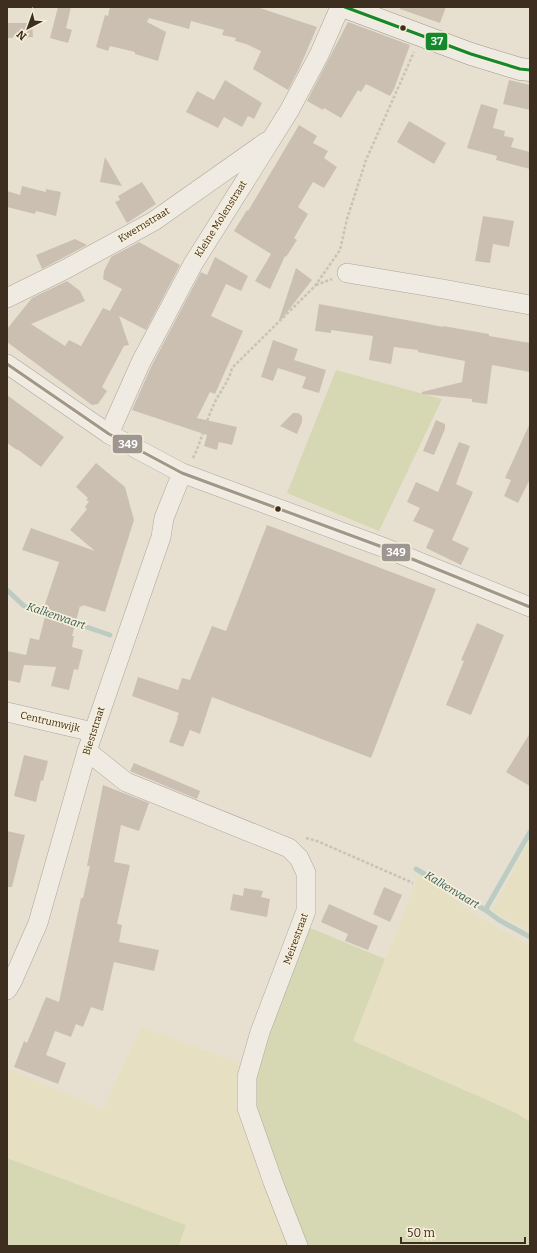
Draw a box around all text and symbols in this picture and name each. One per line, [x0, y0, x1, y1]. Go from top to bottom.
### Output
north arrow [8, 8, 48, 48]
unlabelled marker [398, 23, 408, 33]
text: N [14, 27, 29, 43]
line badge: 37 [425, 32, 448, 51]
text: 37 [431, 35, 443, 48]
street label: Kleine Molenstraat [192, 178, 250, 260]
street label: Kwernstraat [116, 205, 172, 245]
line badge: 349 [112, 434, 143, 454]
text: 349 [118, 438, 138, 451]
unlabelled marker [273, 504, 283, 514]
line badge: 349 [381, 543, 411, 562]
text: 349 [386, 546, 406, 559]
water label: Kalkenvaart [25, 600, 87, 632]
street label: Bieststraat [81, 705, 108, 757]
street label: Centrumwijk [19, 709, 81, 735]
water label: Kalkenvaart [423, 869, 482, 911]
street label: Meirestraat [281, 911, 311, 966]
scale bar [401, 1219, 525, 1245]
text: 50 m [407, 1226, 436, 1240]

